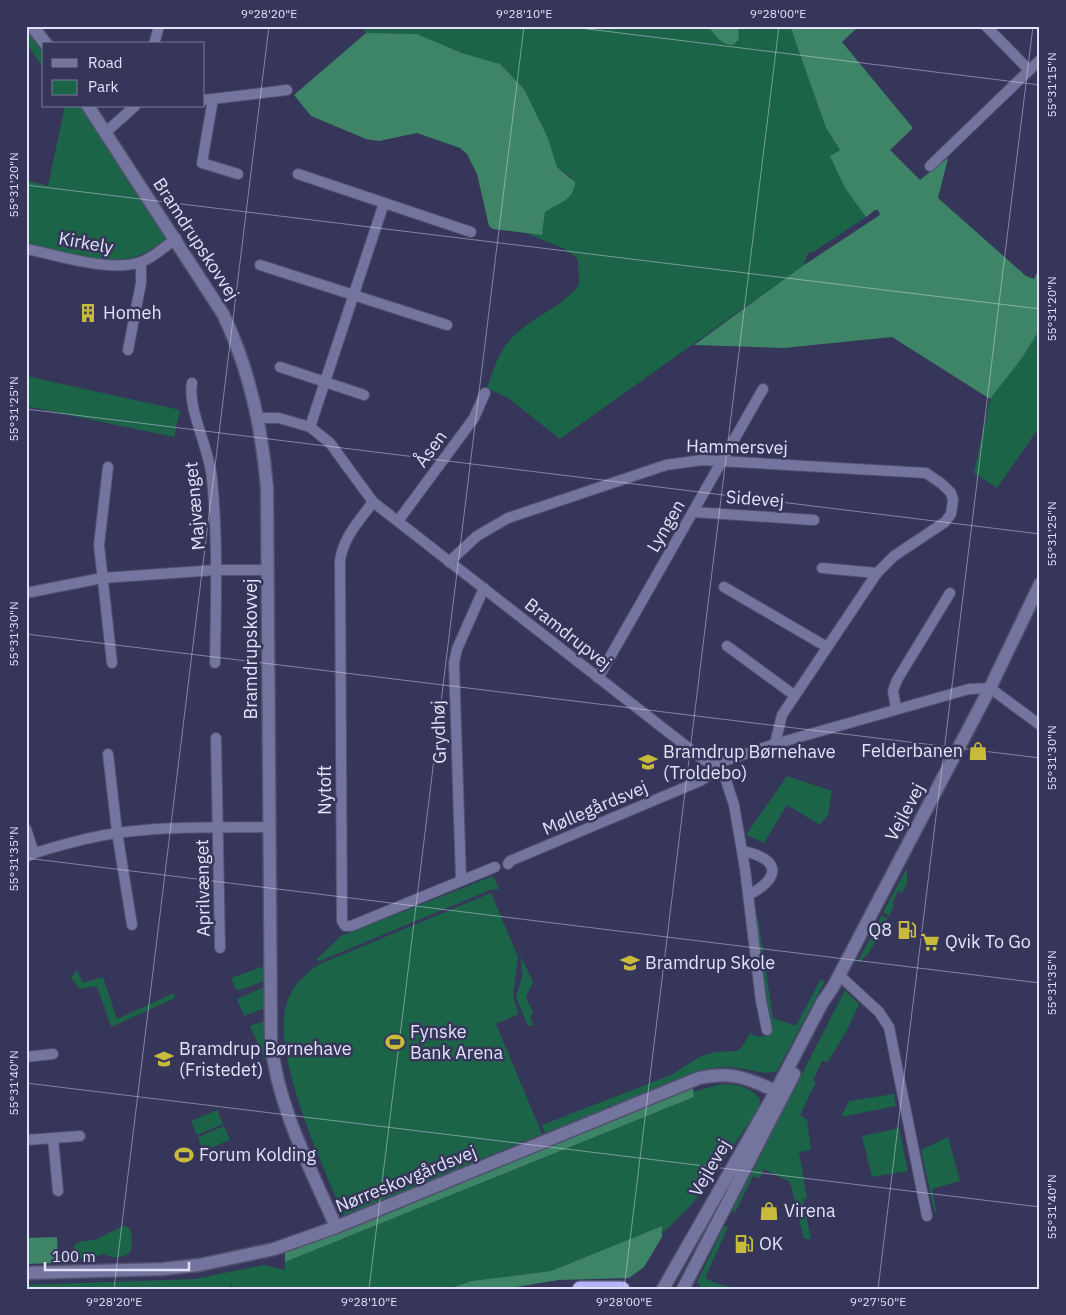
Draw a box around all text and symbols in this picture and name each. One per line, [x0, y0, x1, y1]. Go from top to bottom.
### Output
text: 9°28'20"E [241, 6, 297, 21]
text: 9°28'10"E [496, 6, 552, 21]
text: 9°28'00"E [750, 6, 806, 21]
legend [42, 42, 205, 108]
text: 55°31'15"N [1044, 52, 1059, 118]
text: Road [88, 53, 123, 72]
text: Park [88, 77, 118, 96]
text: 55°31'20"N [6, 152, 21, 218]
street label: Bramdrupskovvej [148, 173, 245, 304]
street label: Kirkely [57, 226, 115, 259]
text: 55°31'20"N [1044, 276, 1059, 342]
place label: Homeh [103, 301, 162, 324]
building icon: Homeh [77, 302, 99, 324]
text: 55°31'25"N [6, 376, 21, 442]
street label: Åsen [409, 425, 452, 472]
street label: Hammersvej [686, 434, 788, 459]
street label: Majvænget [179, 461, 210, 551]
street label: Sidevej [725, 485, 785, 512]
street label: Lyngen [641, 495, 690, 556]
text: 55°31'25"N [1044, 501, 1059, 567]
street label: Bramdrupskovvej [239, 578, 262, 720]
street label: Bramdrupvej [520, 592, 616, 675]
text: 55°31'30"N [6, 601, 21, 667]
street label: Grydhøj [426, 700, 451, 764]
text: 55°31'30"N [1044, 725, 1059, 791]
place label: Felderbanen [861, 739, 963, 762]
place label: Bramdrup Børnehave (Troldebo) [663, 740, 836, 784]
shop icon: Felderbanen [967, 740, 989, 762]
school or university icon: Bramdrup Børnehave (Troldebo) [637, 751, 659, 773]
street label: Nytoft [313, 765, 336, 815]
street label: Møllegårdsvej [539, 775, 651, 840]
street label: Vejlevej [880, 779, 929, 845]
text: 55°31'35"N [6, 826, 21, 892]
street label: Aprilvænget [190, 839, 215, 937]
place label: Q8 [868, 918, 892, 941]
fuel station icon: Q8 [896, 919, 918, 941]
place label: Qvik To Go [945, 930, 1031, 953]
supermarket icon: Qvik To Go [919, 931, 941, 953]
text: 55°31'35"N [1044, 950, 1059, 1016]
place label: Bramdrup Skole [645, 951, 775, 974]
school or university icon: Bramdrup Skole [619, 952, 641, 974]
place label: Fynske Bank Arena [410, 1020, 503, 1064]
sports icon: Fynske Bank Arena [384, 1031, 406, 1053]
place label: Bramdrup Børnehave (Fristedet) [179, 1037, 352, 1081]
school or university icon: Bramdrup Børnehave (Fristedet) [153, 1048, 175, 1070]
text: 55°31'40"N [6, 1050, 21, 1116]
street label: Vejlevej [684, 1135, 735, 1201]
street label: Nørreskovgårdsvej [332, 1140, 480, 1217]
place label: Forum Kolding [199, 1143, 317, 1166]
sports icon: Forum Kolding [173, 1144, 195, 1166]
text: 55°31'40"N [1044, 1174, 1059, 1240]
place label: Virena [784, 1199, 836, 1222]
shop icon: Virena [758, 1200, 780, 1222]
place label: OK [759, 1232, 784, 1255]
fuel station icon: OK [733, 1233, 755, 1255]
scale bar [45, 1240, 189, 1272]
text: 100 m [52, 1247, 96, 1266]
text: 9°28'20"E [86, 1294, 142, 1309]
text: 9°28'10"E [341, 1294, 397, 1309]
text: 9°28'00"E [596, 1294, 652, 1309]
text: 9°27'50"E [850, 1294, 906, 1309]

